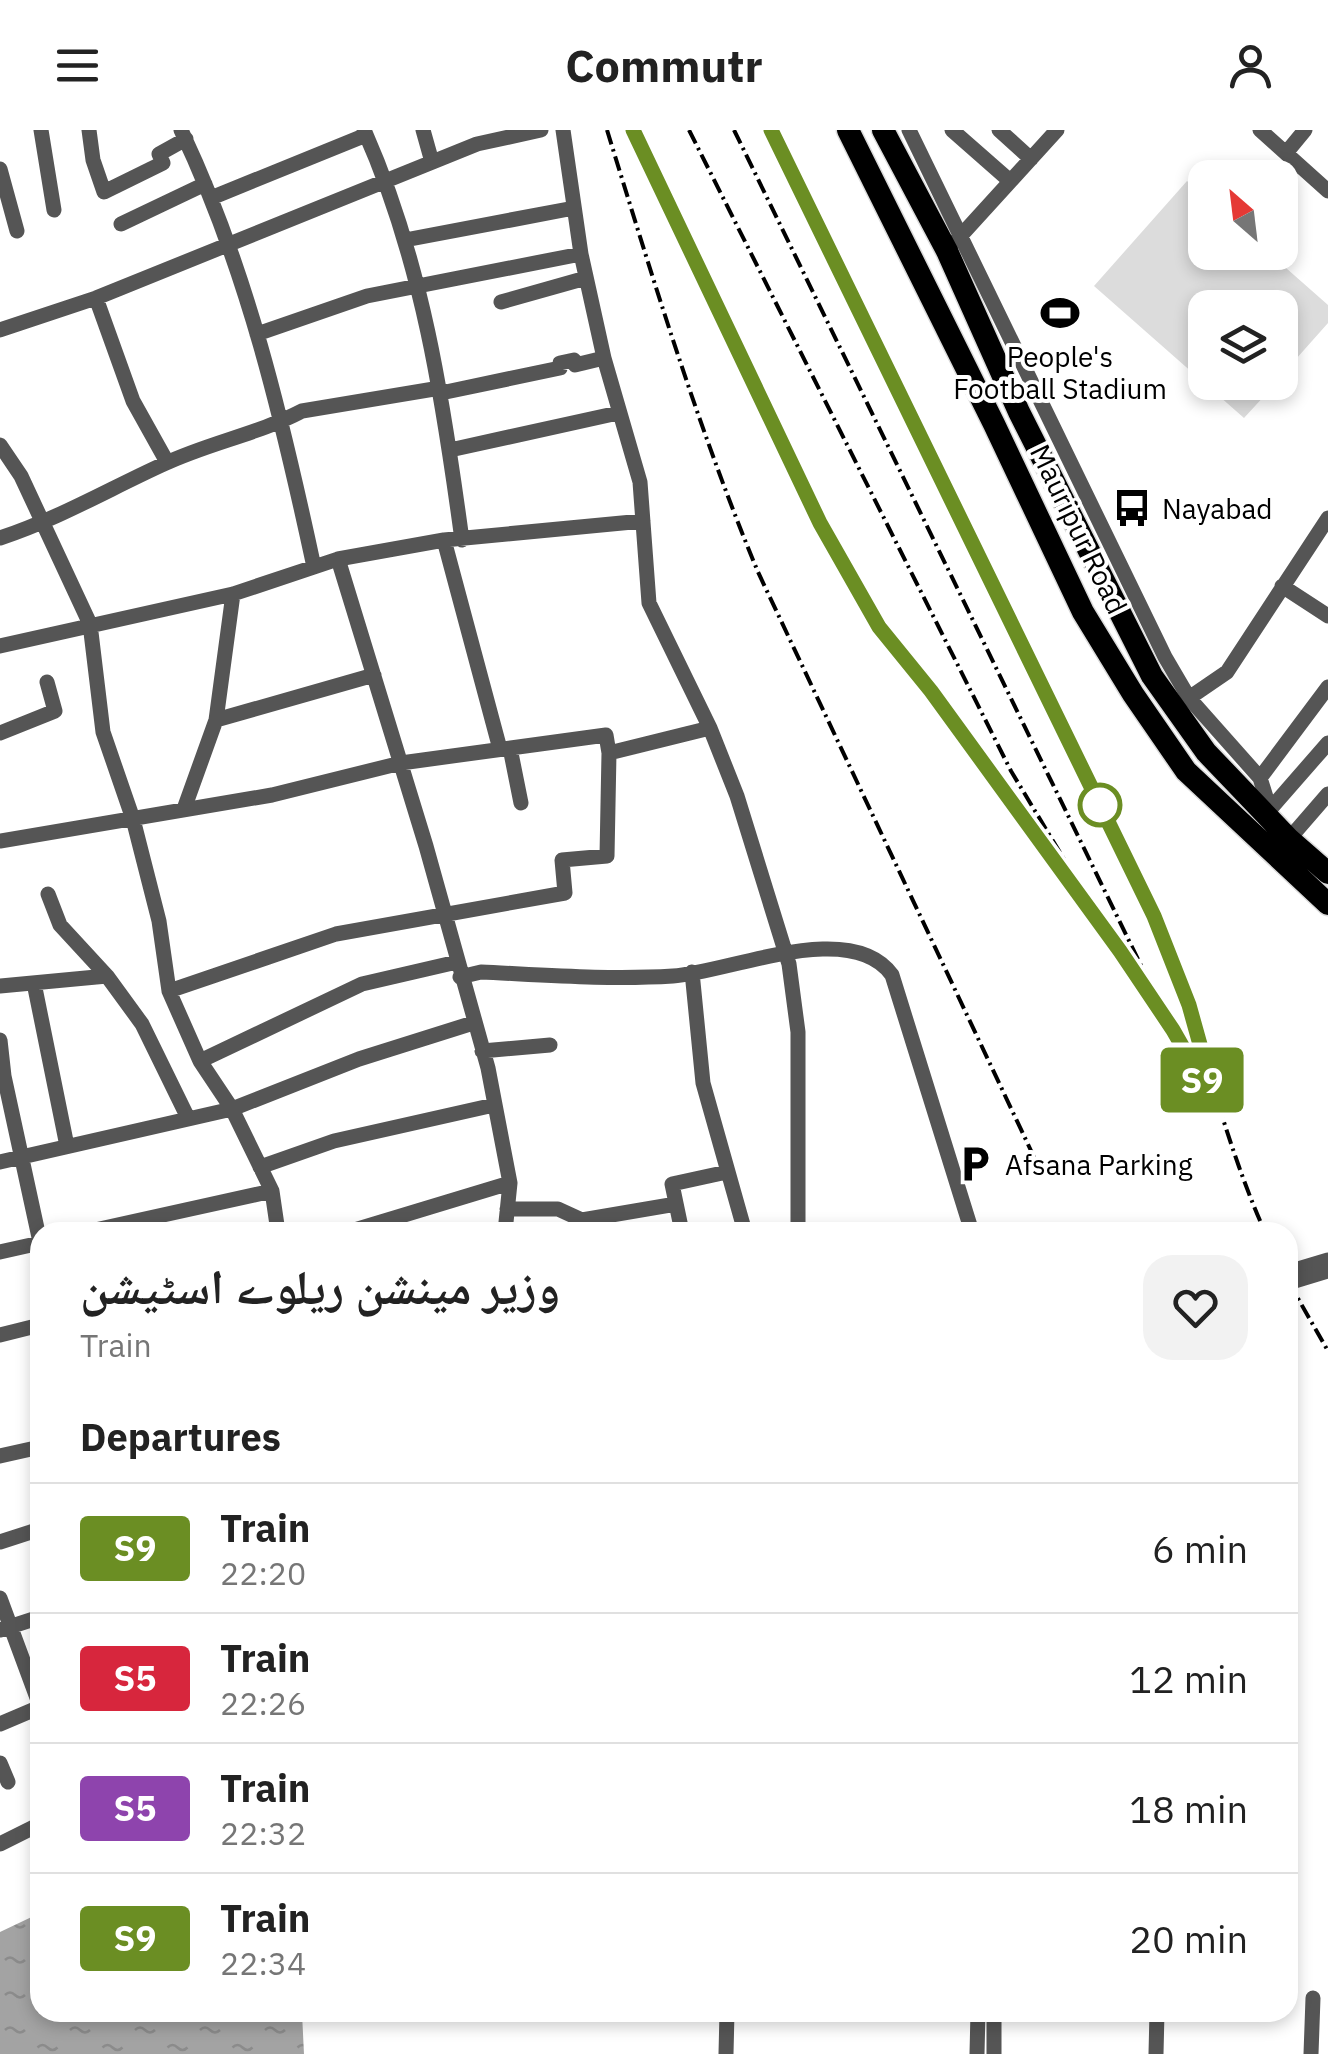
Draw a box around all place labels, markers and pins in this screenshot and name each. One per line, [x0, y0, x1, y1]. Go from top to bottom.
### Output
sports icon: People's Football Stadium [1039, 292, 1081, 334]
place label: People's Football Stadium [953, 338, 1167, 407]
bus stop icon: Nayabad [1111, 487, 1153, 529]
place label: Nayabad [1162, 490, 1273, 527]
unlabelled marker [1079, 784, 1121, 826]
parking icon: Afsana Parking [954, 1143, 996, 1185]
place label: Afsana Parking [1005, 1146, 1193, 1183]

